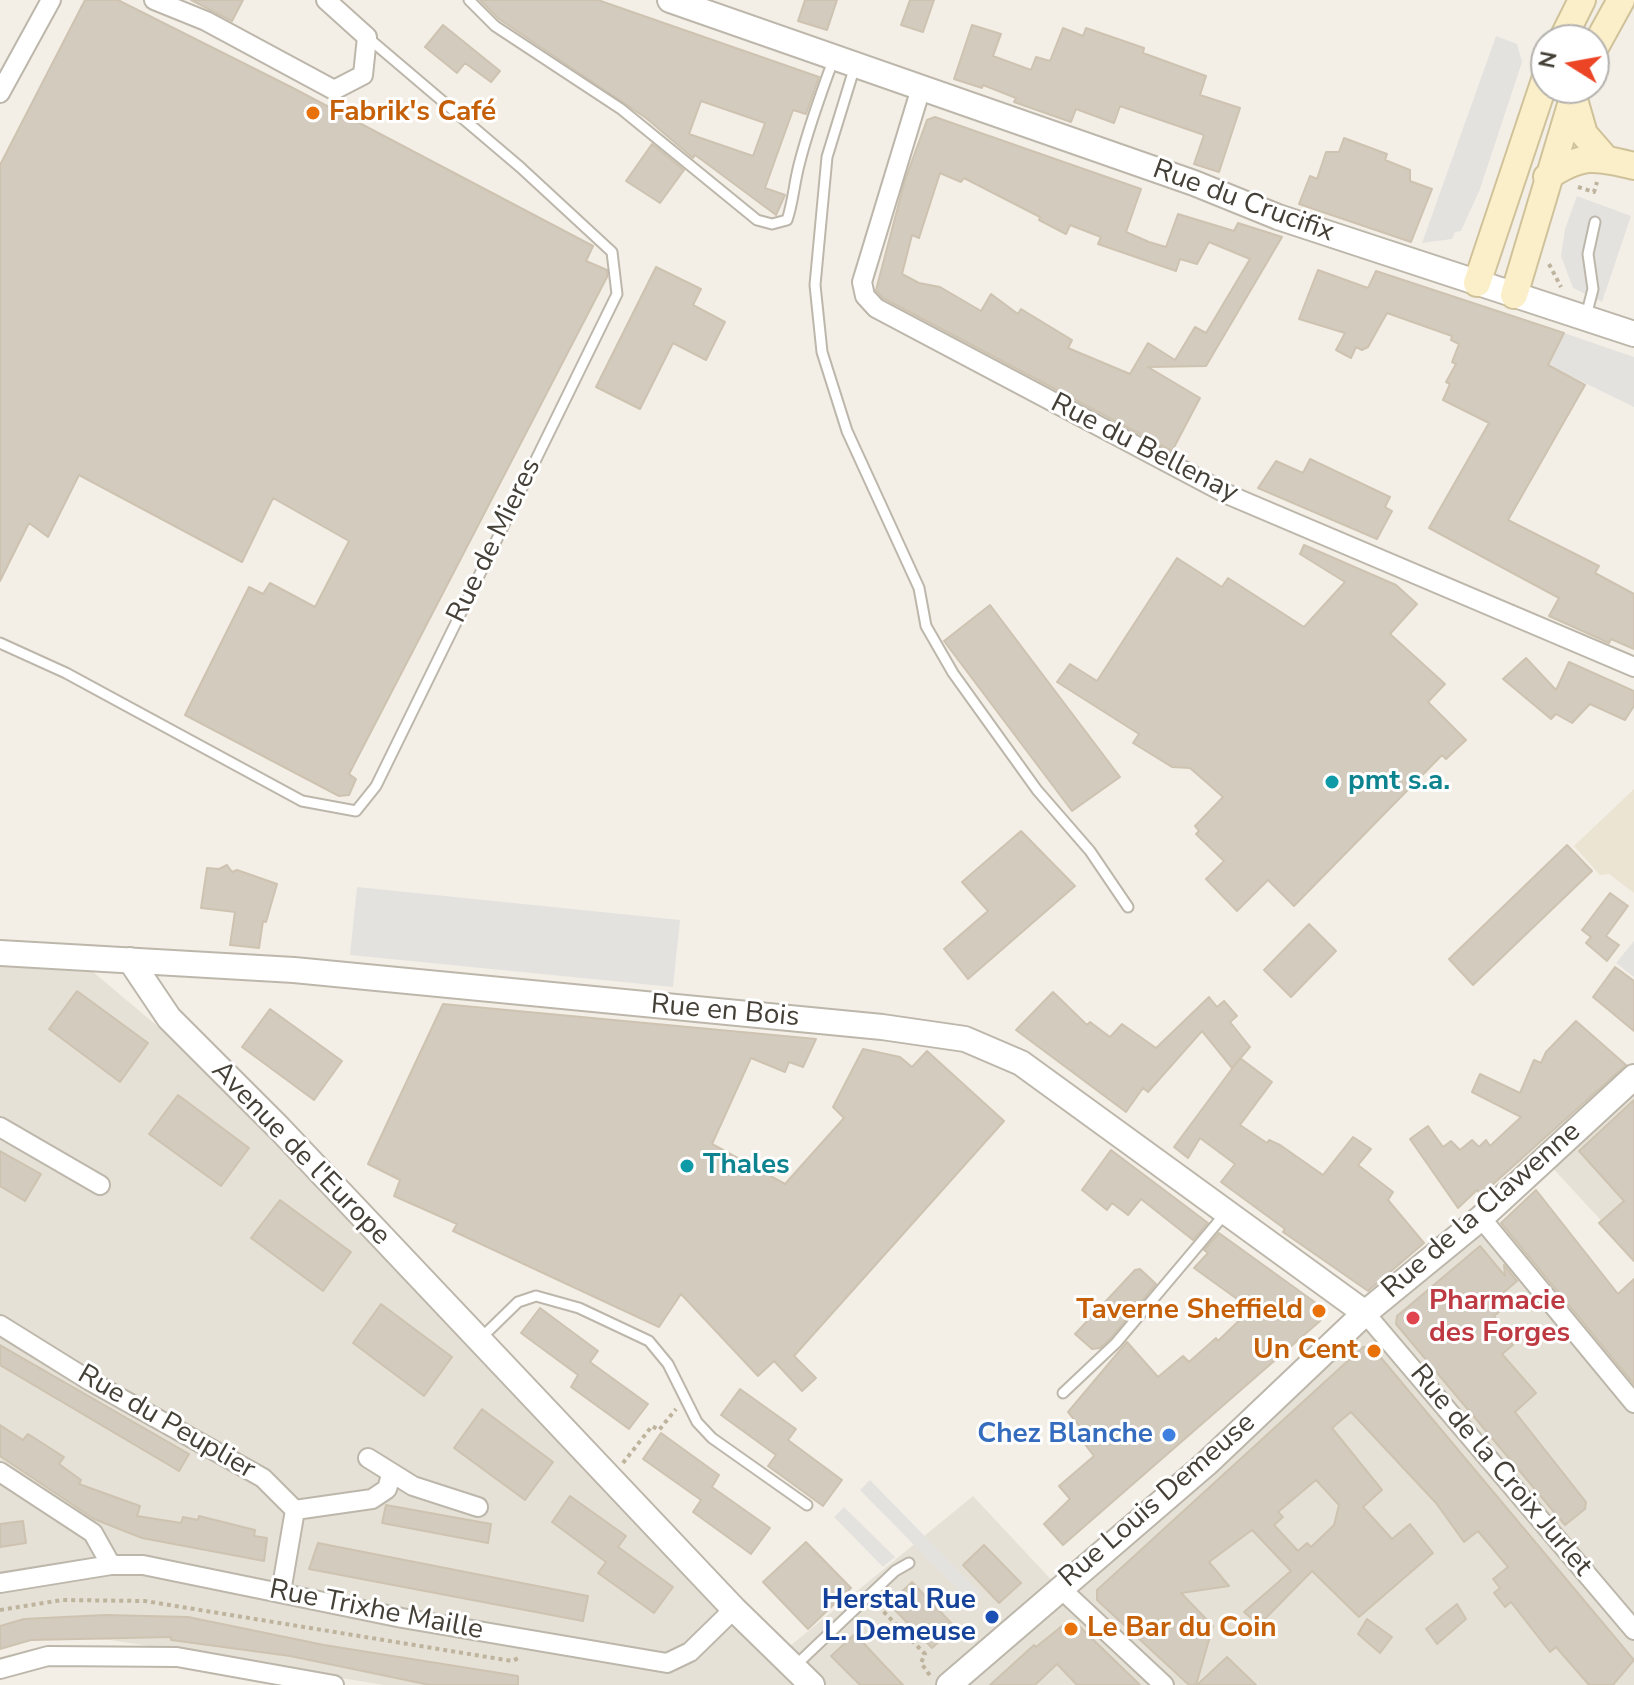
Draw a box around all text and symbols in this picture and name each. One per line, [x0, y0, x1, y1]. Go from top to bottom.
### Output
north arrow [1530, 24, 1610, 104]
text: N [1532, 49, 1565, 71]
place label: Fabrik's Café [329, 96, 496, 130]
marker: Fabrik's Café [304, 104, 322, 122]
street label: Rue du Crucifix [1148, 154, 1338, 250]
street label: Rue du Bellenay [1045, 387, 1243, 511]
street label: Rue de Mieres [441, 453, 549, 629]
place label: pmt s.a. [1348, 765, 1450, 799]
marker: pmt s.a. [1323, 773, 1341, 791]
street label: Rue en Bois [649, 989, 801, 1035]
street label: Avenue de l'Europe [204, 1055, 396, 1253]
street label: Rue de la Clawenne [1376, 1116, 1588, 1306]
place label: Thales [703, 1149, 790, 1183]
marker: Thales [678, 1157, 696, 1175]
place label: Pharmacie des Forges [1429, 1285, 1570, 1351]
place label: Taverne Sheffield [1076, 1294, 1303, 1328]
marker: Taverne Sheffield [1310, 1302, 1328, 1320]
marker: Pharmacie des Forges [1404, 1309, 1422, 1327]
place label: Un Cent [1253, 1334, 1358, 1368]
marker: Un Cent [1365, 1342, 1383, 1360]
street label: Rue de la Croix Jurlet [1402, 1358, 1598, 1584]
street label: Rue du Peuplier [71, 1359, 261, 1487]
street label: Rue Louis Demeuse [1053, 1407, 1263, 1595]
place label: Chez Blanche [977, 1418, 1153, 1452]
marker: Chez Blanche [1160, 1426, 1178, 1444]
street label: Rue Trixhe Maille [266, 1574, 486, 1648]
place label: Herstal Rue L. Demeuse [822, 1584, 976, 1650]
marker: Herstal Rue L. Demeuse [983, 1608, 1001, 1626]
place label: Le Bar du Coin [1087, 1612, 1277, 1646]
marker: Le Bar du Coin [1062, 1620, 1080, 1638]

